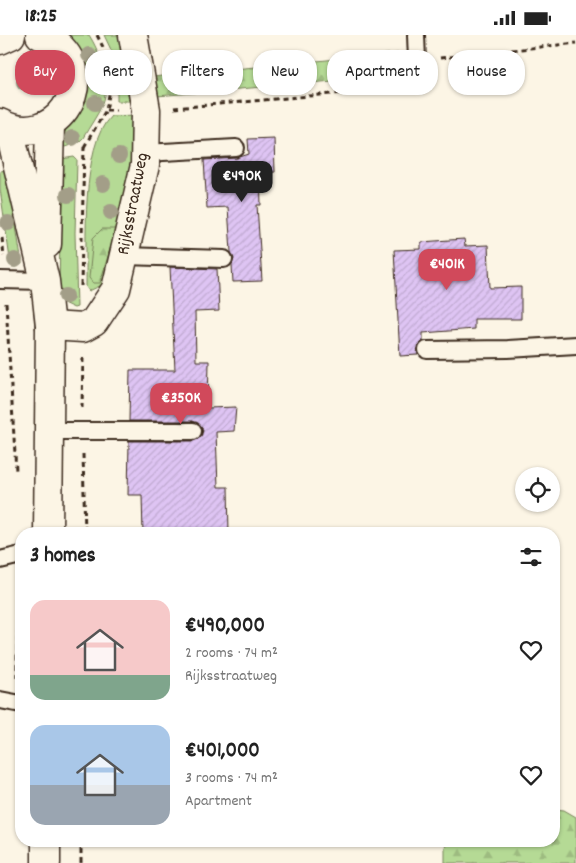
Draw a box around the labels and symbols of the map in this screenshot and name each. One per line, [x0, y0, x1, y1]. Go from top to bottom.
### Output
street label: Rijksstraatweg [112, 151, 156, 257]
pin: €490K [207, 161, 277, 203]
pin: €401K [412, 249, 482, 291]
pin: €350K [146, 383, 216, 425]

